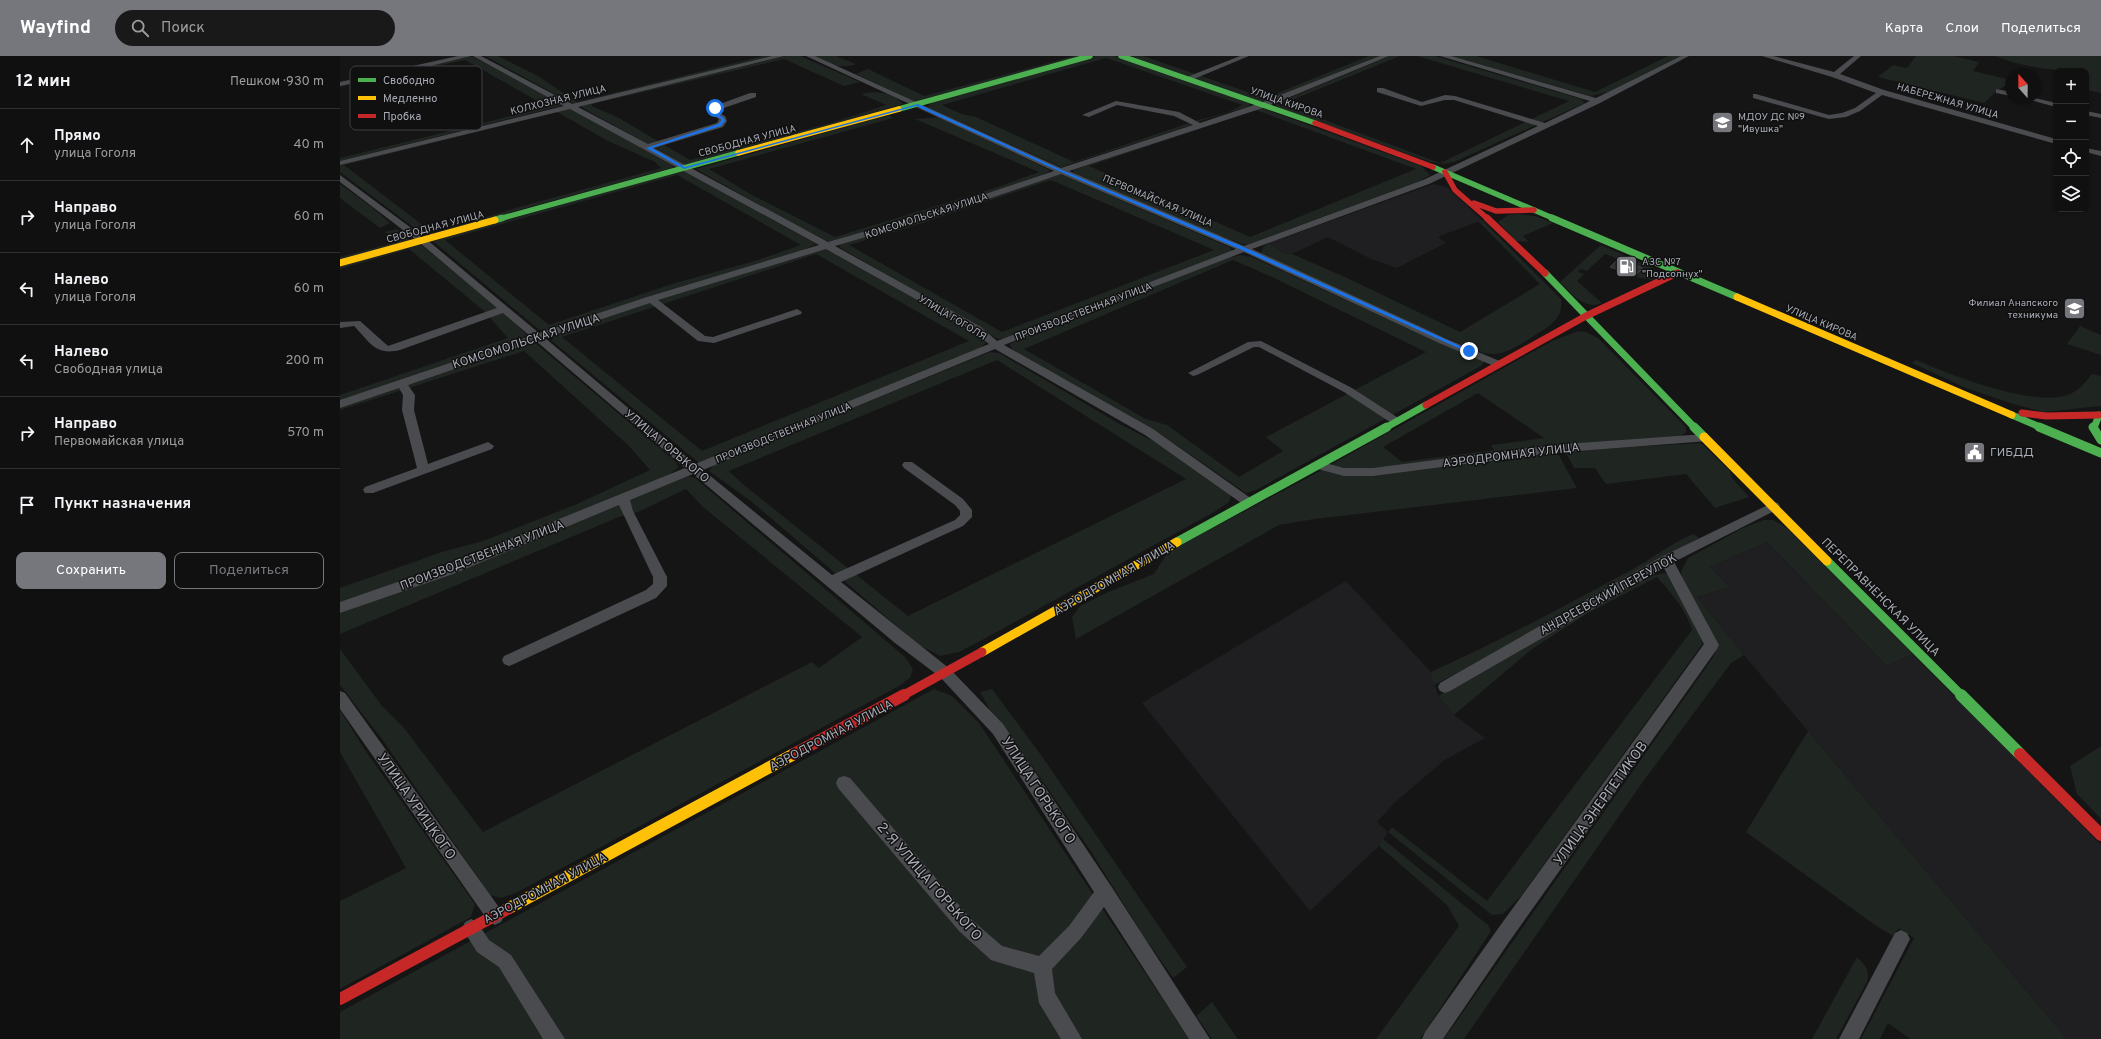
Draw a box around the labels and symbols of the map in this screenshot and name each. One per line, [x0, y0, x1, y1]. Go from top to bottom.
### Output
legend [350, 66, 482, 130]
north arrow [2005, 68, 2041, 104]
text: Свободно [383, 74, 435, 88]
street label: НАБЕРЕЖНАЯ УЛИЦА [1895, 81, 2000, 122]
street label: КОЛХОЗНАЯ УЛИЦА [509, 82, 608, 119]
street label: УЛИЦА КИРОВА [1248, 85, 1325, 122]
text: Медленно [383, 92, 437, 106]
route start [706, 99, 724, 117]
school or university icon: МДОУ ДС №9 "Ивушка" [1710, 109, 1736, 135]
text: Пробка [383, 110, 422, 124]
place label: МДОУ ДС №9 "Ивушка" [1738, 111, 1805, 136]
street label: СВОБОДНАЯ УЛИЦА [697, 122, 798, 161]
street label: ПЕРВОМАЙСКАЯ УЛИЦА [1100, 172, 1215, 231]
street label: КОМСОМОЛЬСКАЯ УЛИЦА [863, 190, 990, 242]
street label: СВОБОДНАЯ УЛИЦА [385, 208, 486, 247]
fuel station icon: АЗС №7 "Подсолнух" [1613, 254, 1639, 280]
place label: АЗС №7 "Подсолнух" [1642, 256, 1703, 281]
street label: ПРОИЗВОДСТВЕННАЯ УЛИЦА [1013, 280, 1154, 345]
street label: УЛИЦА ГОГОЛЯ [916, 293, 989, 344]
school or university icon: Филиал Анапского техникума [2061, 295, 2087, 321]
place label: Филиал Анапского техникума [1969, 297, 2058, 322]
street label: УЛИЦА КИРОВА [1784, 302, 1859, 344]
street label: КОМСОМОЛЬСКАЯ УЛИЦА [451, 311, 602, 373]
route end [1460, 342, 1478, 360]
street label: ПРОИЗВОДСТВЕННАЯ УЛИЦА [714, 400, 854, 467]
street label: УЛИЦА ГОРЬКОГО [621, 406, 712, 487]
public building icon: ГИБДД [1962, 439, 1988, 465]
street label: АЭРОДРОМНАЯ УЛИЦА [1442, 440, 1580, 472]
place label: ГИБДД [1990, 445, 2034, 461]
street label: ПРОИЗВОДСТВЕННАЯ УЛИЦА [398, 517, 567, 595]
street label: ПЕРЕПРАВНЕНСКАЯ УЛИЦА [1817, 535, 1943, 661]
street label: АЭРОДРОМНАЯ УЛИЦА [1051, 538, 1178, 620]
street label: АНДРЕЕВСКИЙ ПЕРЕУЛОК [1537, 550, 1680, 639]
street label: АЭРОДРОМНАЯ УЛИЦА [767, 697, 896, 775]
street label: УЛИЦА ГОРЬКОГО [997, 734, 1079, 847]
street label: УЛИЦА ЭНЕРГЕТИКОВ [1550, 738, 1652, 869]
street label: УЛИЦА УРИЦКОГО [373, 750, 459, 863]
street label: 2-Я УЛИЦА ГОРЬКОГО [873, 819, 985, 945]
street label: АЭРОДРОМНАЯ УЛИЦА [481, 850, 610, 928]

